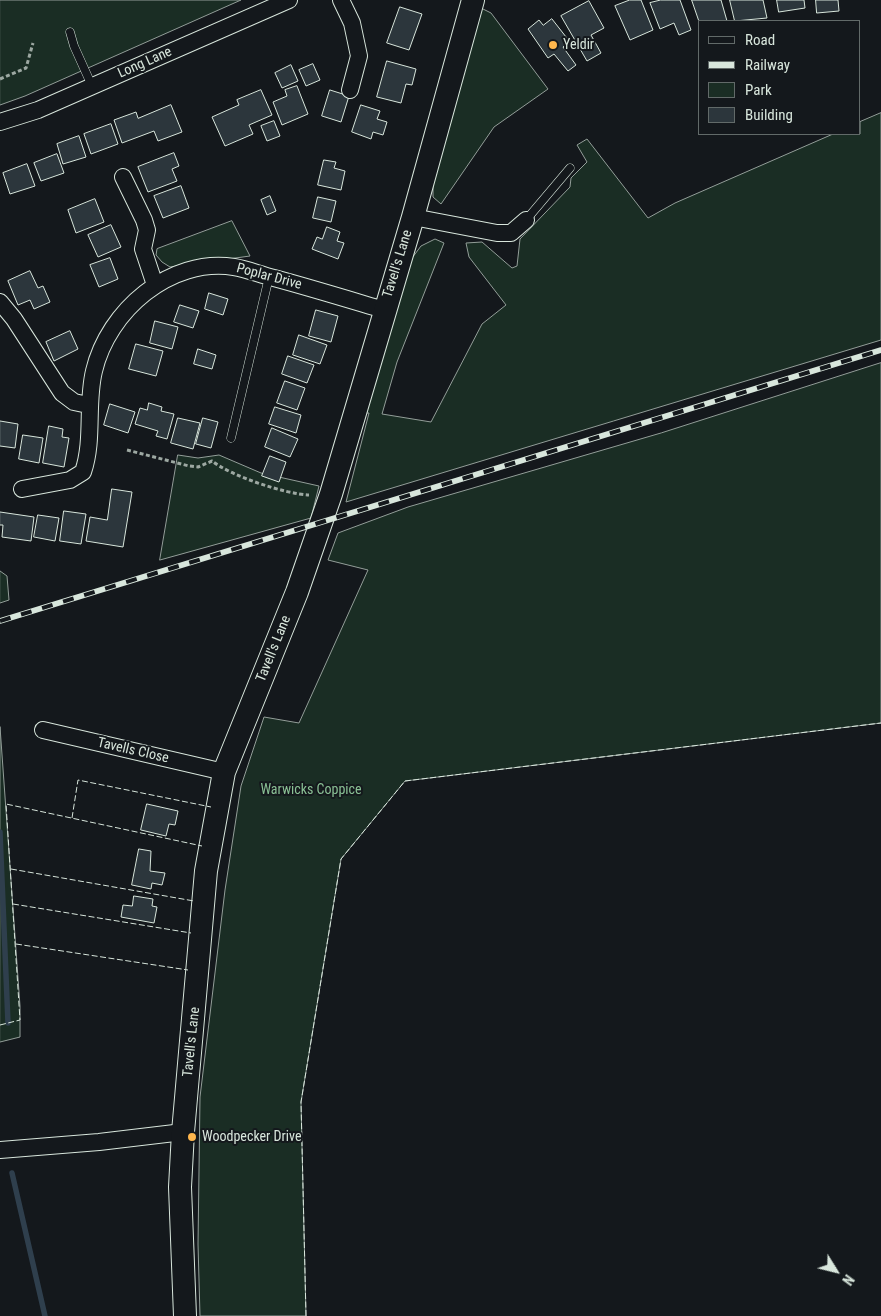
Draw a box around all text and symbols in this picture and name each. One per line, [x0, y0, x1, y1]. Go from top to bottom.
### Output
legend [698, 20, 861, 135]
text: Road [745, 31, 775, 49]
place label: Yeldir [563, 37, 594, 53]
marker: Yeldir [547, 39, 559, 51]
street label: Long Lane [115, 44, 175, 82]
text: Railway [745, 56, 790, 74]
text: Park [745, 81, 772, 99]
text: Building [745, 106, 793, 124]
street label: Tavell's Lane [380, 228, 416, 300]
street label: Poplar Drive [235, 260, 303, 294]
street label: Tavell's Lane [253, 613, 295, 685]
street label: Tavells Close [96, 735, 170, 767]
park label: Warwicks Coppice [260, 782, 362, 798]
street label: Tavell's Lane [180, 1006, 204, 1078]
place label: Woodpecker Drive [202, 1129, 302, 1145]
marker: Woodpecker Drive [186, 1131, 198, 1143]
north arrow [811, 1246, 861, 1296]
text: N [839, 1272, 857, 1288]

